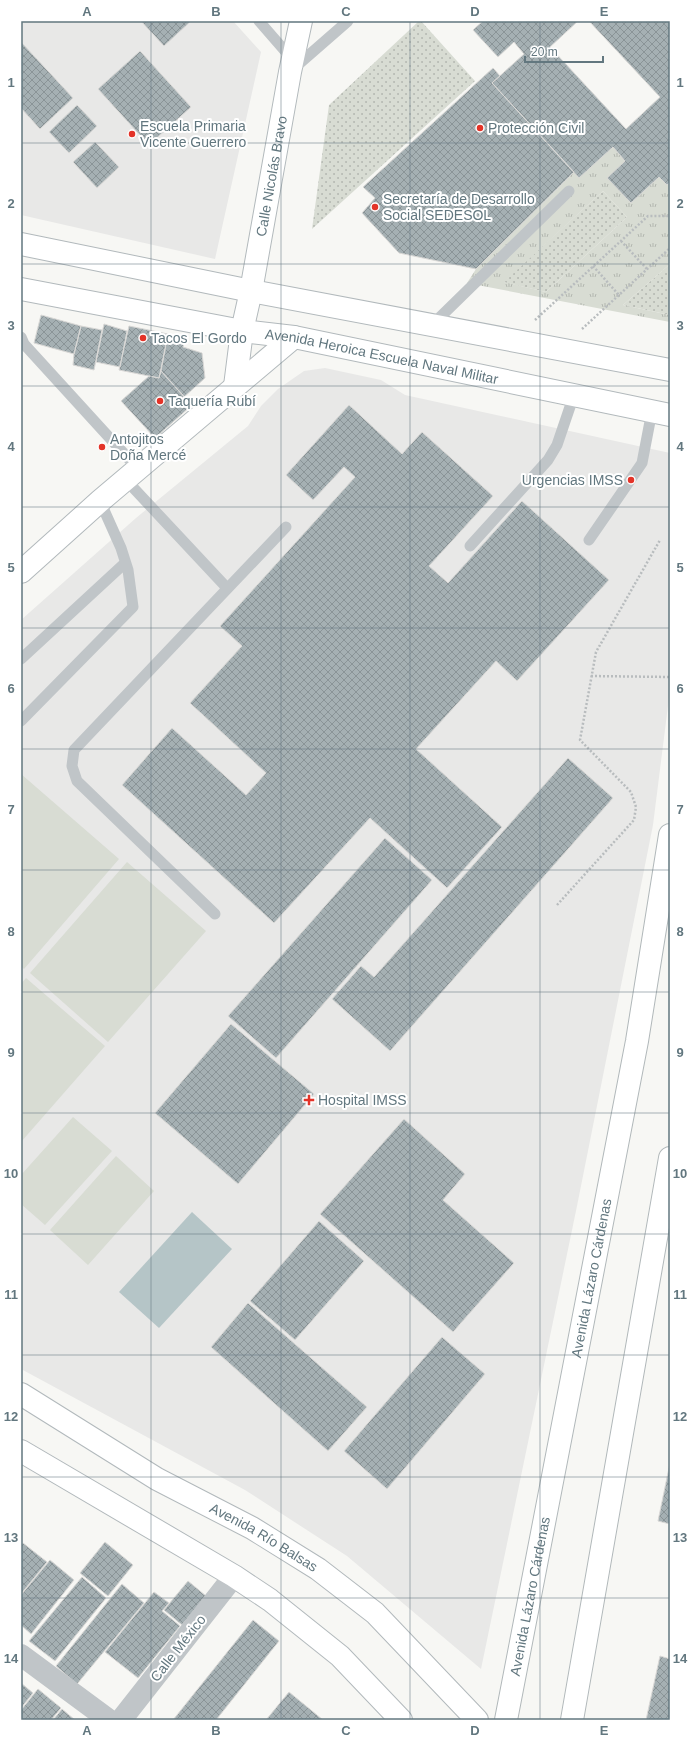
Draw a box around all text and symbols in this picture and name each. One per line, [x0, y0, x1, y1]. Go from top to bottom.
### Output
text: A [82, 4, 92, 19]
text: B [211, 4, 221, 19]
text: C [341, 4, 351, 19]
text: D [470, 4, 480, 19]
text: E [600, 4, 609, 19]
scale bar [525, 38, 603, 64]
text: 20 m [531, 45, 558, 59]
text: 1 [7, 75, 15, 90]
text: 1 [676, 75, 684, 90]
street label: Calle Nicolás Bravo [253, 114, 290, 238]
place label: Escuela Primaria Vicente Guerrero [140, 118, 247, 150]
place label: Protección Civil [488, 120, 584, 136]
marker: Protección Civil [475, 123, 485, 133]
marker: Escuela Primaria Vicente Guerrero [127, 129, 137, 139]
place label: Secretaría de Desarrollo Social SEDESOL [383, 191, 535, 223]
text: 2 [7, 196, 15, 211]
text: 2 [676, 196, 684, 211]
marker: Secretaría de Desarrollo Social SEDESOL [370, 202, 380, 212]
text: 3 [7, 318, 15, 333]
text: 3 [676, 318, 684, 333]
street label: Avenida Heroica Escuela Naval Militar [264, 326, 500, 387]
place label: Tacos El Gordo [151, 330, 247, 346]
marker: Tacos El Gordo [138, 333, 148, 343]
place label: Taquería Rubí [168, 393, 256, 409]
marker: Taquería Rubí [155, 396, 165, 406]
place label: Antojitos Doña Mercé [110, 431, 186, 463]
text: 4 [7, 439, 15, 454]
text: 4 [676, 439, 684, 454]
marker: Antojitos Doña Mercé [97, 442, 107, 452]
place label: Urgencias IMSS [522, 472, 623, 488]
marker: Urgencias IMSS [626, 475, 636, 485]
text: 5 [7, 560, 15, 575]
text: 5 [676, 560, 684, 575]
text: 6 [7, 681, 15, 696]
text: 6 [676, 681, 684, 696]
text: 7 [7, 802, 15, 817]
text: 7 [676, 802, 684, 817]
text: 8 [7, 924, 15, 939]
text: 8 [676, 924, 684, 939]
text: 9 [7, 1045, 15, 1060]
text: 9 [676, 1045, 684, 1060]
place label: Hospital IMSS [318, 1092, 407, 1108]
marker: Hospital IMSS [303, 1094, 315, 1106]
text: 10 [4, 1166, 18, 1181]
text: 10 [673, 1166, 687, 1181]
street label: Avenida Lázaro Cárdenas [568, 1197, 614, 1359]
text: 11 [4, 1287, 18, 1302]
text: 11 [673, 1287, 687, 1302]
text: 12 [4, 1409, 18, 1424]
text: 12 [673, 1409, 687, 1424]
street label: Avenida Río Balsas [207, 1500, 321, 1575]
street label: Avenida Lázaro Cárdenas [507, 1515, 553, 1677]
text: 13 [4, 1530, 18, 1545]
text: 13 [673, 1530, 687, 1545]
street label: Calle México [147, 1611, 209, 1685]
text: 14 [4, 1651, 19, 1666]
text: 14 [673, 1651, 688, 1666]
text: A [82, 1723, 92, 1738]
text: B [211, 1723, 221, 1738]
text: C [341, 1723, 351, 1738]
text: D [470, 1723, 480, 1738]
text: E [600, 1723, 609, 1738]

